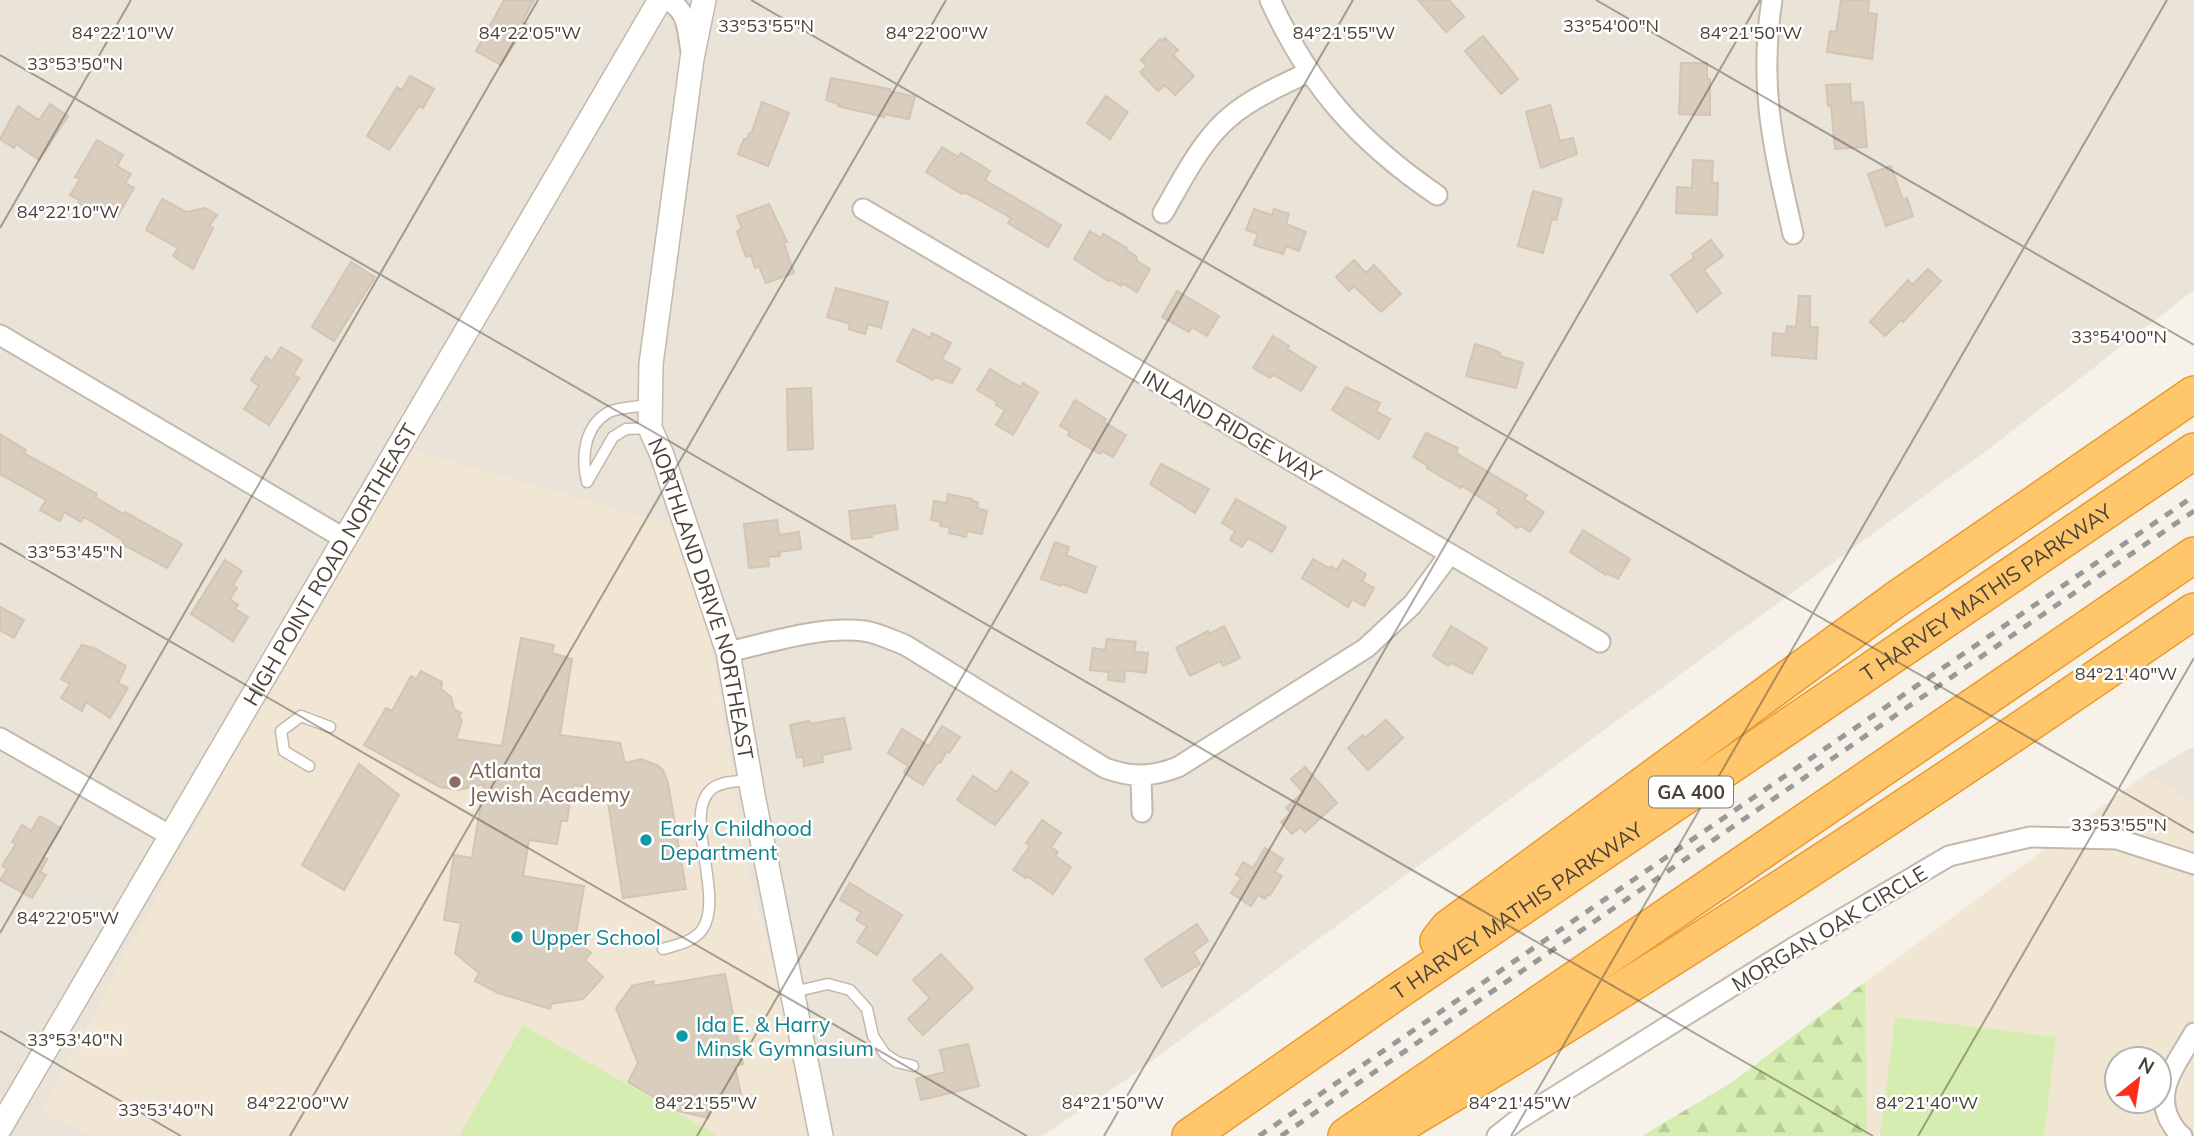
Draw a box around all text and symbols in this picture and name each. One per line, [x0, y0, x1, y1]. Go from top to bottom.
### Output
text: 33°53'55"N [718, 14, 814, 37]
text: 33°54'00"N [1563, 14, 1659, 37]
text: 84°22'10"W [72, 21, 174, 44]
text: 84°22'05"W [479, 21, 581, 44]
text: 84°22'00"W [886, 21, 988, 44]
text: 84°21'55"W [1293, 21, 1395, 44]
text: 84°21'50"W [1700, 21, 1802, 44]
text: 33°53'50"N [27, 52, 123, 75]
text: 84°22'10"W [17, 200, 119, 223]
text: 33°54'00"N [2071, 325, 2167, 348]
street label: INLAND RIDGE WAY [1138, 364, 1326, 488]
street label: HIGH POINT ROAD NORTHEAST [237, 419, 423, 710]
street label: NORTHLAND DRIVE NORTHEAST [643, 434, 760, 762]
street label: T HARVEY MATHIS PARKWAY [1855, 498, 2117, 687]
text: 33°53'45"N [27, 540, 123, 563]
text: 84°21'40"W [2075, 662, 2177, 685]
place label: Atlanta Jewish Academy [469, 757, 630, 807]
marker: Atlanta Jewish Academy [447, 774, 463, 790]
road number: GA 400 [1649, 776, 1733, 807]
text: 33°53'55"N [2071, 813, 2167, 836]
place label: Early Childhood Department [660, 815, 812, 865]
street label: T HARVEY MATHIS PARKWAY [1386, 816, 1648, 1005]
marker: Early Childhood Department [638, 832, 654, 848]
street label: MORGAN OAK CIRCLE [1727, 859, 1931, 997]
text: 84°22'05"W [17, 906, 119, 929]
place label: Upper School [531, 924, 661, 950]
marker: Upper School [509, 929, 525, 945]
place label: Ida E. & Harry Minsk Gymnasium [696, 1011, 874, 1061]
text: 33°53'40"N [27, 1028, 123, 1051]
marker: Ida E. & Harry Minsk Gymnasium [674, 1028, 690, 1044]
north arrow [2103, 1045, 2173, 1115]
text: N [2134, 1051, 2159, 1079]
text: 84°22'00"W [247, 1091, 349, 1114]
text: 84°21'55"W [655, 1091, 757, 1114]
text: 84°21'50"W [1062, 1091, 1164, 1114]
text: 84°21'45"W [1469, 1091, 1571, 1114]
text: 84°21'40"W [1876, 1091, 1978, 1114]
text: 33°53'40"N [118, 1098, 214, 1121]

